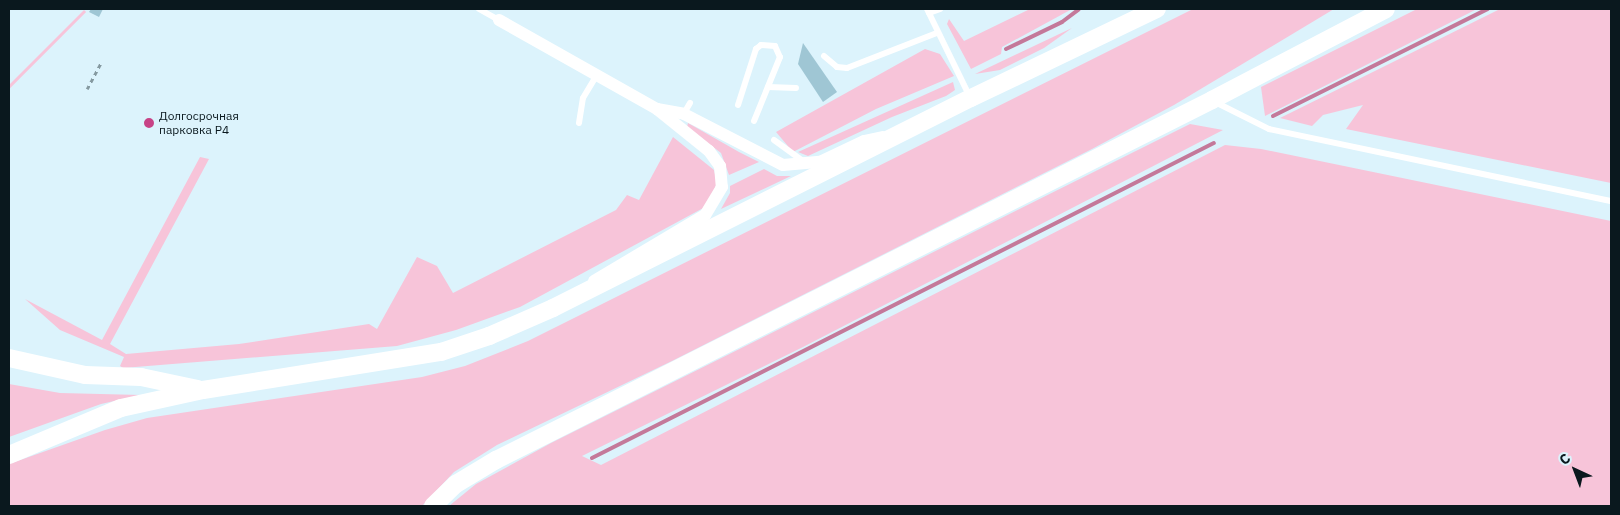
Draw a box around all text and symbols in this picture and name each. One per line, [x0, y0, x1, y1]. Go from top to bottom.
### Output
place label: Долгосрочная парковка P4 [159, 109, 239, 137]
marker: Долгосрочная парковка P4 [143, 117, 155, 129]
north arrow [1550, 445, 1600, 495]
text: С [1555, 449, 1574, 469]

